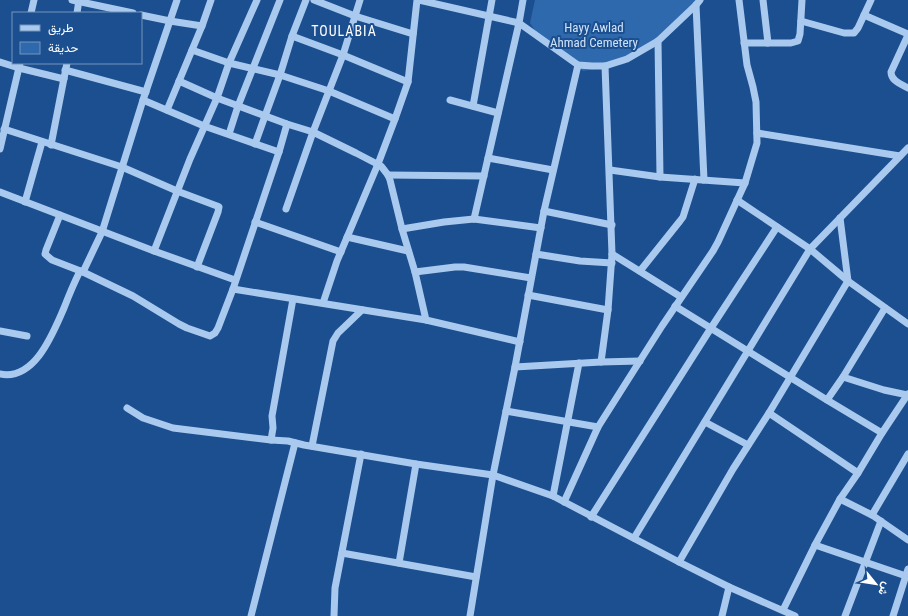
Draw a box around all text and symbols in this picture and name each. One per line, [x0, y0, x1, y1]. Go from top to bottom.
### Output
legend [12, 12, 142, 64]
park label: Hayy Awlad Ahmad Cemetery [550, 20, 639, 50]
text: طريق [48, 21, 74, 36]
district label: TOULABIA [311, 23, 377, 39]
text: حديقة [48, 41, 78, 55]
north arrow [856, 564, 896, 604]
text: ش [875, 580, 893, 598]

